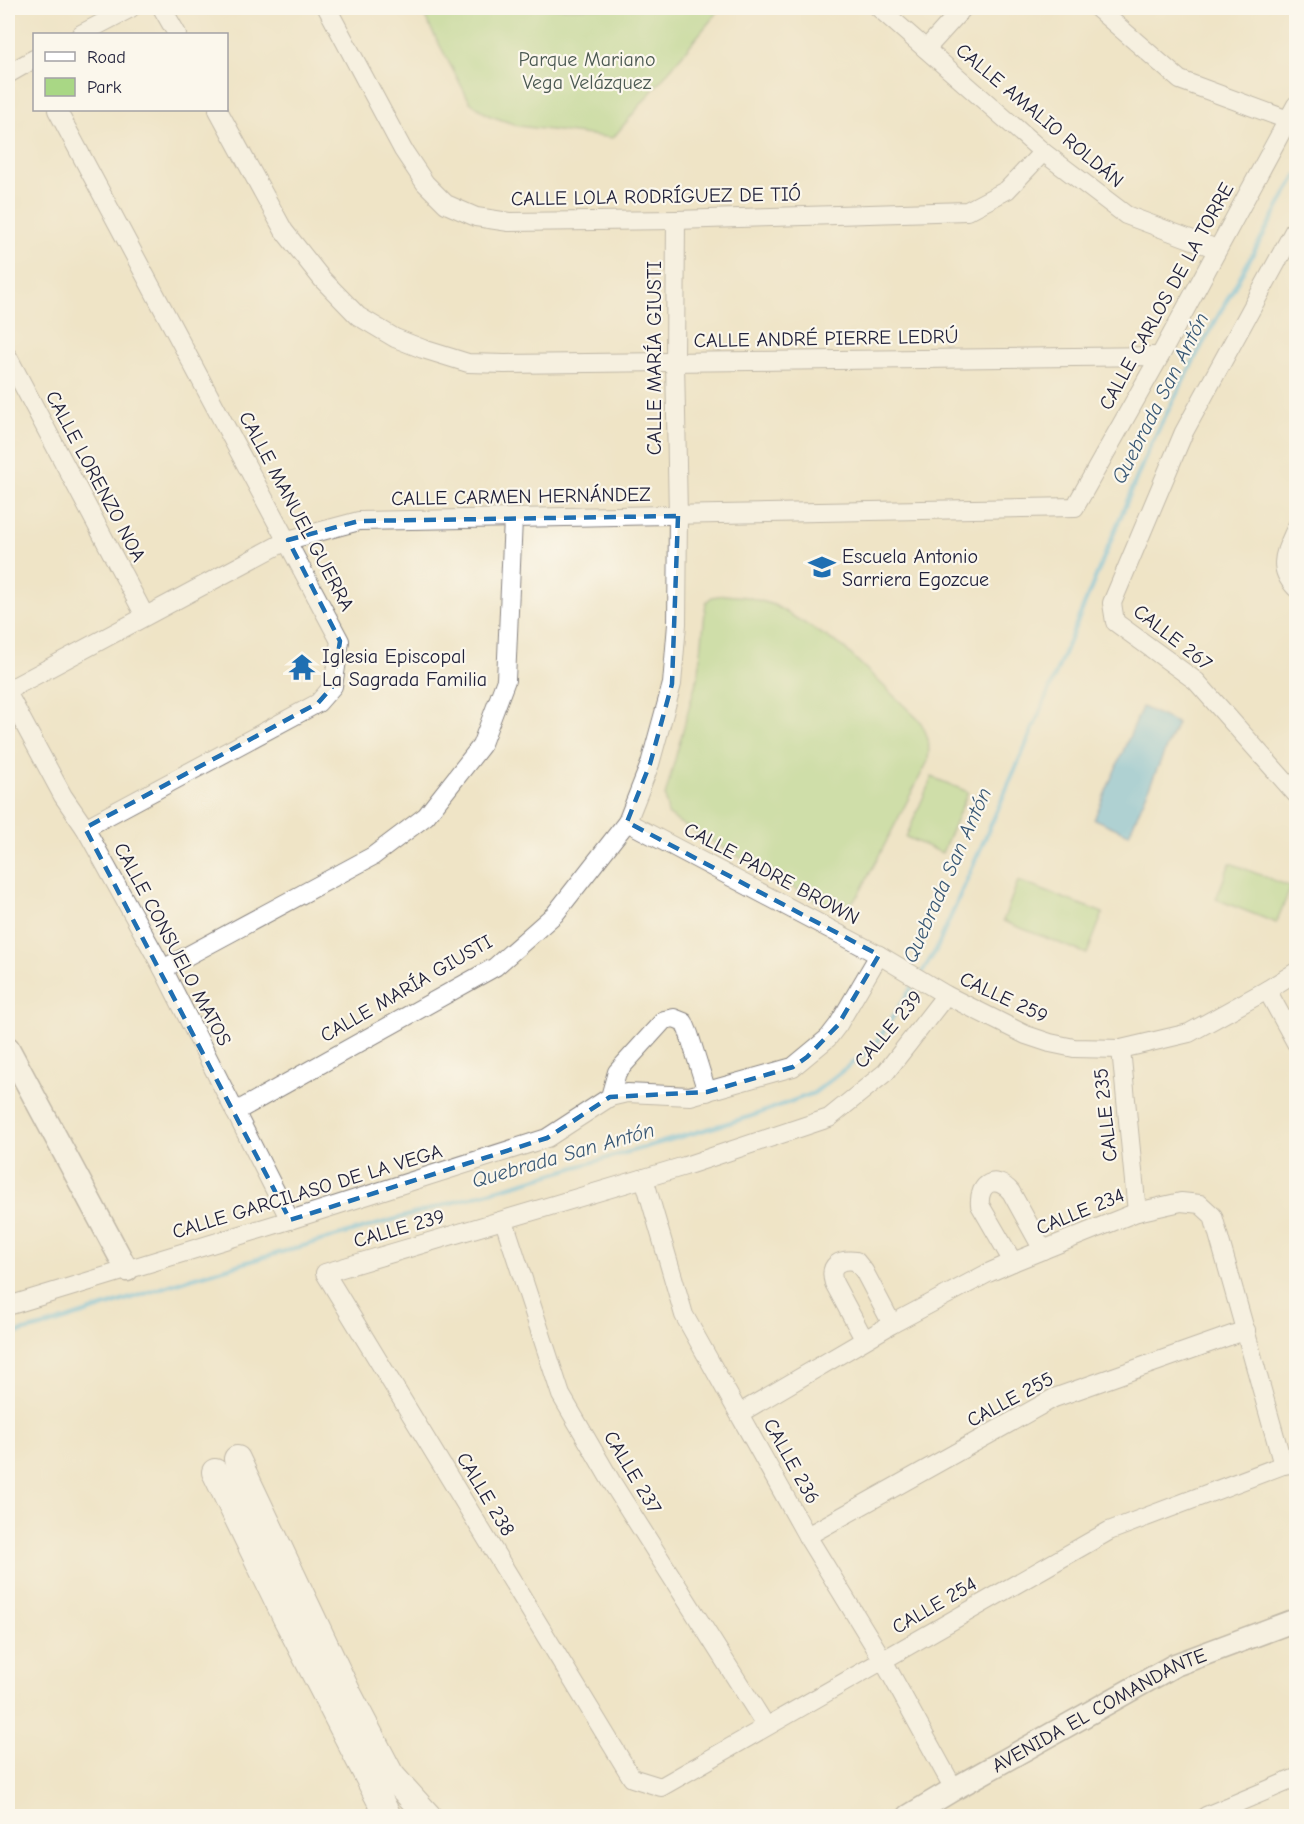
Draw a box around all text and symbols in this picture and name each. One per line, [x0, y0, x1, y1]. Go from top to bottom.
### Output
legend [33, 33, 228, 111]
street label: CALLE AMALIO ROLDÁN [951, 38, 1129, 192]
text: Road [87, 47, 126, 68]
park label: Parque Mariano Vega Velázquez [518, 48, 656, 94]
text: Park [87, 77, 122, 98]
street label: CALLE CARLOS DE LA TORRE [1094, 179, 1239, 414]
street label: CALLE LOLA RODRÍGUEZ DE TIÓ [511, 181, 801, 211]
street label: CALLE MARÍA GIUSTI [643, 261, 666, 455]
water label: Quebrada San Antón [1106, 308, 1214, 488]
street label: CALLE ANDRÉ PIERRE LEDRÚ [693, 324, 959, 352]
street label: CALLE LORENZO NOA [41, 387, 151, 566]
street label: CALLE MANUEL GUERRA [234, 408, 359, 615]
street label: CALLE CARMEN HERNÁNDEZ [391, 482, 651, 510]
place label: Escuela Antonio Sarriera Egozcue [842, 545, 989, 591]
school or university icon: Escuela Antonio Sarriera Egozcue [807, 552, 837, 582]
street label: CALLE 267 [1129, 600, 1217, 676]
place label: Iglesia Episcopal La Sagrada Familia [322, 645, 487, 691]
temple icon: Iglesia Episcopal La Sagrada Familia [287, 652, 317, 682]
water label: Quebrada San Antón [898, 784, 996, 966]
street label: CALLE PADRE BROWN [680, 817, 863, 929]
street label: CALLE CONSUELO MATOS [109, 839, 236, 1050]
street label: CALLE MARÍA GIUSTI [316, 930, 496, 1047]
street label: CALLE 259 [956, 967, 1052, 1028]
street label: CALLE 239 [849, 986, 927, 1073]
street label: CALLE 235 [1089, 1067, 1122, 1163]
water label: Quebrada San Antón [469, 1117, 657, 1193]
street label: CALLE GARCILASO DE LA VEGA [169, 1139, 445, 1244]
street label: CALLE 234 [1033, 1183, 1128, 1240]
street label: CALLE 239 [351, 1204, 447, 1252]
street label: CALLE 255 [963, 1367, 1057, 1432]
street label: CALLE 236 [759, 1415, 824, 1508]
street label: CALLE 237 [599, 1427, 667, 1518]
street label: CALLE 238 [452, 1448, 520, 1540]
street label: CALLE 254 [888, 1572, 981, 1639]
street label: AVENIDA EL COMANDANTE [988, 1643, 1210, 1777]

